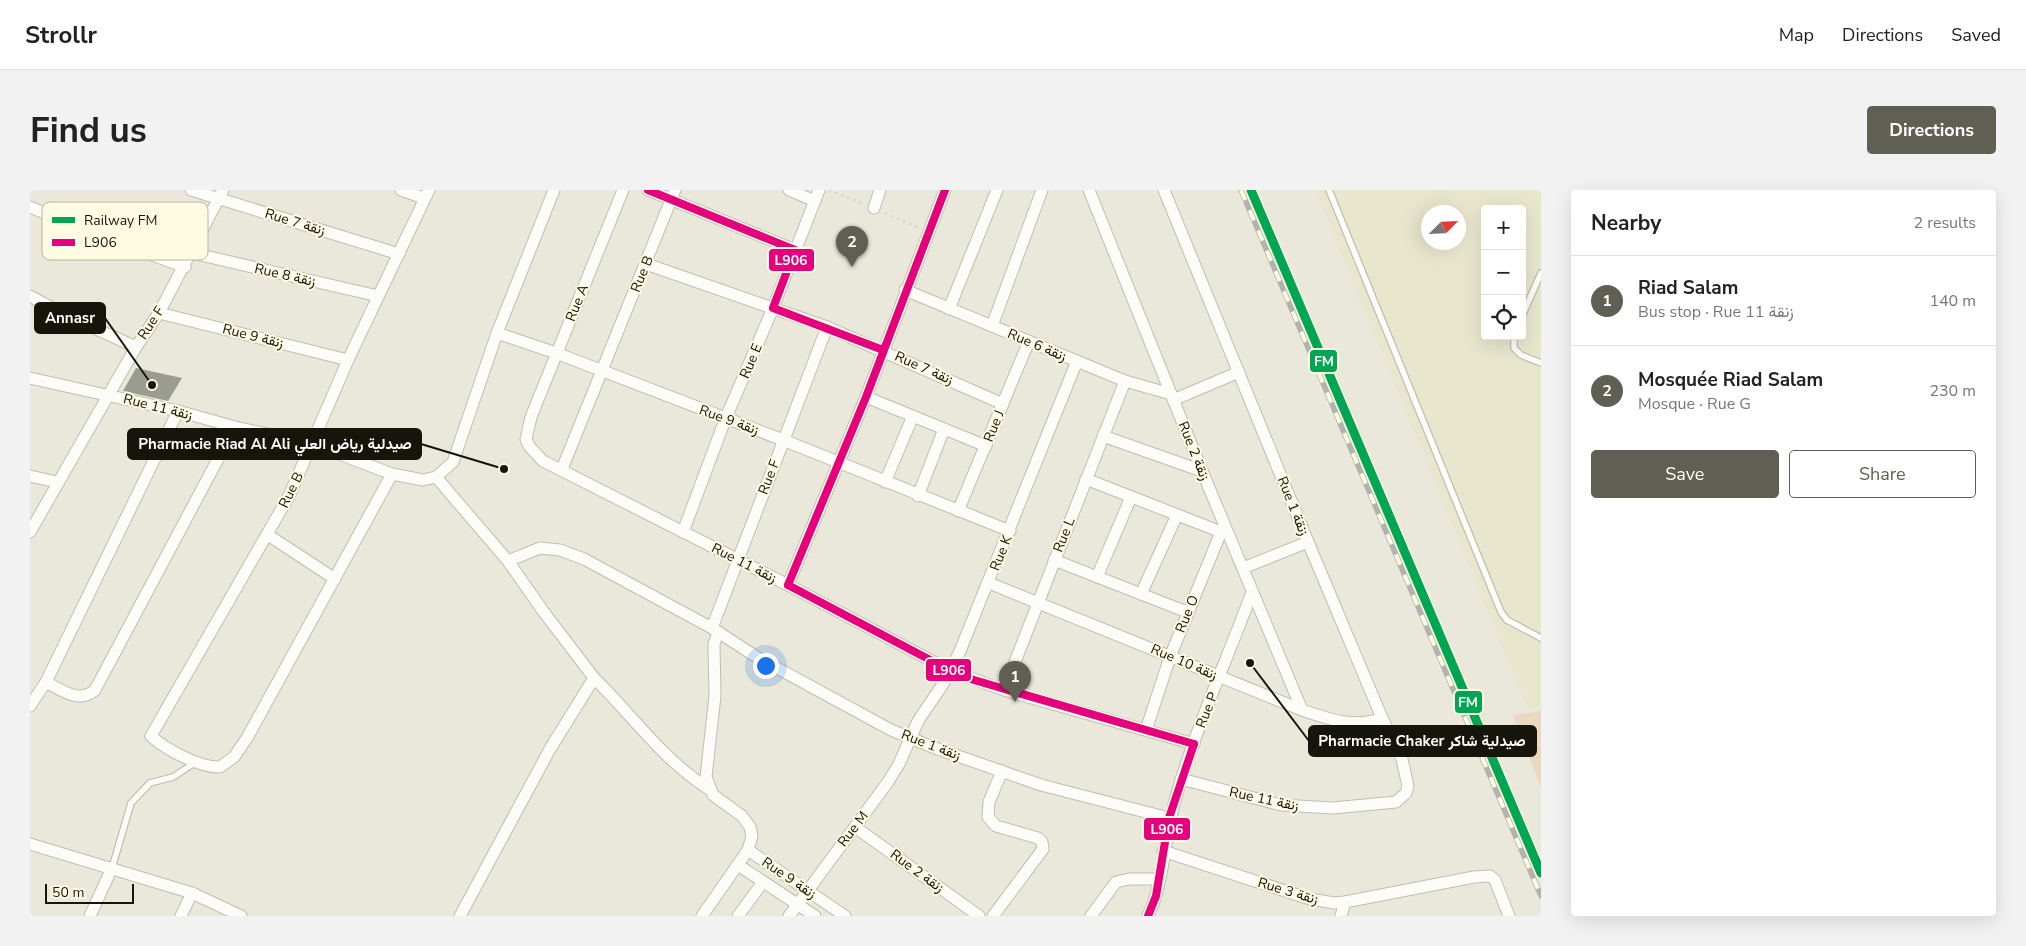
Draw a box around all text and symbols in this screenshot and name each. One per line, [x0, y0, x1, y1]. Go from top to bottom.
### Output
text: Strollr [25, 19, 97, 51]
text: Map [1779, 23, 1814, 47]
text: Directions [1842, 23, 1923, 47]
text: Saved [1951, 23, 2001, 47]
button: Directions [1867, 106, 1996, 154]
text: Find us [30, 107, 147, 154]
legend [42, 202, 208, 260]
street label: Rue 7 زنقة [262, 204, 328, 240]
north arrow [1421, 205, 1466, 250]
map controls [1481, 205, 1526, 340]
button: + [1481, 205, 1526, 250]
text: Nearby [1591, 209, 1661, 237]
text: Railway FM [84, 211, 157, 230]
text: 2 results [1914, 212, 1976, 234]
pin: 2 [836, 226, 868, 267]
text: L906 [84, 233, 117, 252]
line badge: L906 [768, 248, 815, 272]
button: − [1481, 250, 1526, 295]
text: L906 [774, 251, 808, 270]
street label: Rue B [626, 253, 658, 295]
street label: Rue 8 زنقة [252, 259, 318, 291]
text: Riad Salam [1638, 275, 1738, 301]
street label: Rue A [561, 282, 593, 324]
text: 1 [1602, 290, 1612, 312]
text: 140 m [1929, 290, 1976, 312]
button: locate [1481, 295, 1526, 340]
text: Bus stop · Rue 11 زنقة [1638, 301, 1794, 323]
street label: Rue F [133, 302, 169, 343]
callout: Annasr [35, 303, 105, 333]
text: Annasr [45, 308, 95, 328]
street label: Rue 9 زنقة [220, 319, 286, 353]
street label: Rue 6 زنقة [1005, 324, 1070, 366]
street label: Rue E [735, 341, 767, 381]
street label: Rue 7 زنقة [892, 347, 957, 389]
line badge: FM [1309, 349, 1338, 373]
text: FM [1314, 352, 1334, 371]
text: Mosquée Riad Salam [1638, 367, 1823, 393]
text: 2 [1602, 380, 1612, 402]
text: 230 m [1929, 380, 1976, 402]
street label: Rue 11 زنقة [121, 389, 195, 425]
text: Mosque · Rue G [1638, 393, 1751, 415]
street label: Rue 9 زنقة [696, 400, 762, 440]
street label: Rue J [979, 407, 1009, 445]
street label: Rue 2 زنقة [1174, 419, 1215, 484]
callout: Pharmacie Riad Al Ali صيدلية رياض العلي [128, 429, 421, 459]
text: Pharmacie Riad Al Ali صيدلية رياض العلي [138, 434, 412, 457]
button: Save [1591, 450, 1779, 498]
button: Share [1789, 450, 1976, 498]
street label: Rue F [754, 457, 784, 497]
street label: Rue B [274, 469, 308, 511]
street label: Rue 1 زنقة [1273, 474, 1314, 539]
street label: Rue L [1048, 514, 1080, 555]
street label: Rue K [985, 532, 1017, 574]
street label: Rue 11 زنقة [708, 538, 780, 588]
street label: Rue O [1171, 592, 1203, 636]
street label: Rue 10 زنقة [1148, 639, 1220, 685]
your location [753, 653, 779, 679]
line badge: L906 [925, 658, 972, 682]
text: L906 [932, 661, 966, 680]
pin: 1 [999, 661, 1031, 702]
street label: Rue P [1191, 689, 1223, 731]
line badge: FM [1454, 690, 1483, 714]
text: FM [1458, 693, 1478, 712]
street label: Rue 1 زنقة [899, 725, 964, 765]
callout: Pharmacie Chaker صيدلية شاكر [1309, 726, 1536, 756]
text: Pharmacie Chaker صيدلية شاكر [1318, 731, 1526, 751]
street label: Rue 11 زنقة [1227, 782, 1301, 816]
street label: Rue M [833, 807, 873, 851]
line badge: L906 [1143, 817, 1191, 841]
text: L906 [1150, 820, 1184, 839]
street label: Rue 2 زنقة [886, 845, 948, 897]
street label: Rue 9 زنقة [758, 853, 820, 903]
street label: Rue 3 زنقة [1255, 873, 1321, 909]
scale bar [45, 881, 134, 904]
text: 50 m [52, 883, 84, 902]

